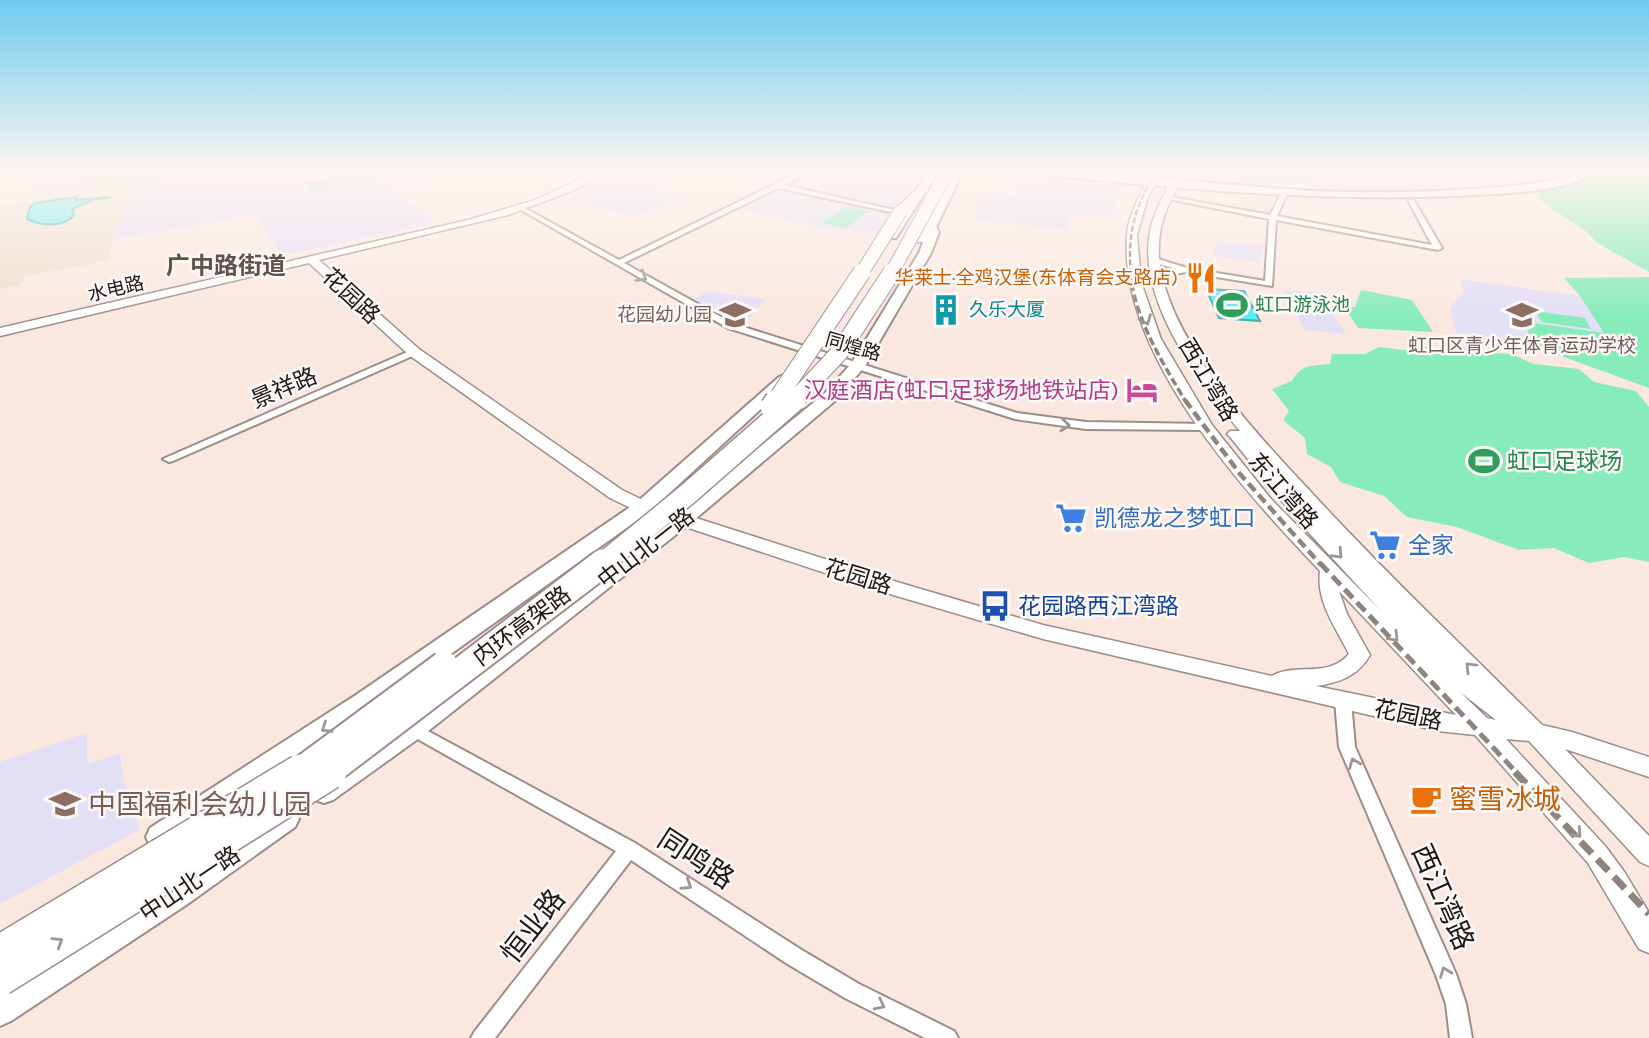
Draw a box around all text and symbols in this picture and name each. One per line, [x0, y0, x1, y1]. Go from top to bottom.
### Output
district label: 广中路街道 [166, 252, 286, 280]
restaurant icon: 华莱士·全鸡汉堡(东体育会支路店) [1184, 261, 1218, 295]
street label: 花园路 [317, 263, 385, 329]
place label: 华莱士·全鸡汉堡(东体育会支路店) [895, 267, 1178, 289]
one-way arrow [635, 269, 648, 282]
street label: 水电路 [86, 272, 146, 306]
sports icon: 虹口游泳池 [1215, 288, 1249, 322]
building icon: 久乐大厦 [929, 293, 963, 327]
place label: 虹口游泳池 [1255, 294, 1350, 316]
school or university icon: 花园幼儿园 [718, 298, 752, 332]
school or university icon: 虹口区青少年体育运动学校 [1505, 298, 1539, 332]
place label: 久乐大厦 [969, 299, 1045, 321]
place label: 花园幼儿园 [617, 304, 712, 326]
one-way arrow [1138, 313, 1152, 325]
street label: 同煌路 [823, 329, 883, 365]
street label: 西江湾路 [1173, 334, 1243, 426]
place label: 虹口区青少年体育运动学校 [1408, 335, 1636, 357]
street label: 景祥路 [247, 362, 321, 414]
hotel icon: 汉庭酒店(虹口足球场地铁站店) [1125, 373, 1159, 407]
place label: 汉庭酒店(虹口足球场地铁站店) [804, 377, 1119, 404]
one-way arrow [1059, 417, 1070, 432]
sports icon: 虹口足球场 [1467, 444, 1501, 478]
street label: 东江湾路 [1243, 447, 1323, 535]
place label: 虹口足球场 [1507, 448, 1622, 475]
supermarket icon: 凯德龙之梦虹口 [1054, 501, 1088, 535]
street label: 中山北一路 [592, 502, 700, 594]
place label: 凯德龙之梦虹口 [1094, 505, 1255, 532]
supermarket icon: 全家 [1368, 528, 1402, 562]
place label: 全家 [1408, 532, 1454, 559]
one-way arrow [1330, 546, 1343, 559]
street label: 花园路 [821, 554, 895, 600]
street label: 内环高架路 [468, 581, 576, 671]
bus stop icon: 花园路西江湾路 [978, 589, 1012, 623]
place label: 花园路西江湾路 [1018, 593, 1179, 620]
one-way arrow [1385, 628, 1398, 641]
one-way arrow [1466, 663, 1479, 676]
street label: 花园路 [1371, 695, 1445, 735]
one-way arrow [320, 720, 333, 733]
one-way arrow [1348, 758, 1362, 771]
cafe icon: 蜜雪冰城 [1409, 782, 1443, 816]
place label: 蜜雪冰城 [1449, 783, 1561, 816]
school or university icon: 中国福利会幼儿园 [48, 787, 82, 821]
place label: 中国福利会幼儿园 [88, 788, 312, 821]
street label: 同鸣路 [652, 822, 740, 896]
one-way arrow [1569, 825, 1581, 838]
street label: 西江湾路 [1405, 839, 1481, 955]
street label: 中山北一路 [135, 841, 245, 927]
one-way arrow [679, 877, 692, 890]
street label: 恒业路 [494, 883, 572, 969]
one-way arrow [50, 938, 63, 951]
one-way arrow [1439, 967, 1453, 979]
one-way arrow [873, 997, 885, 1011]

